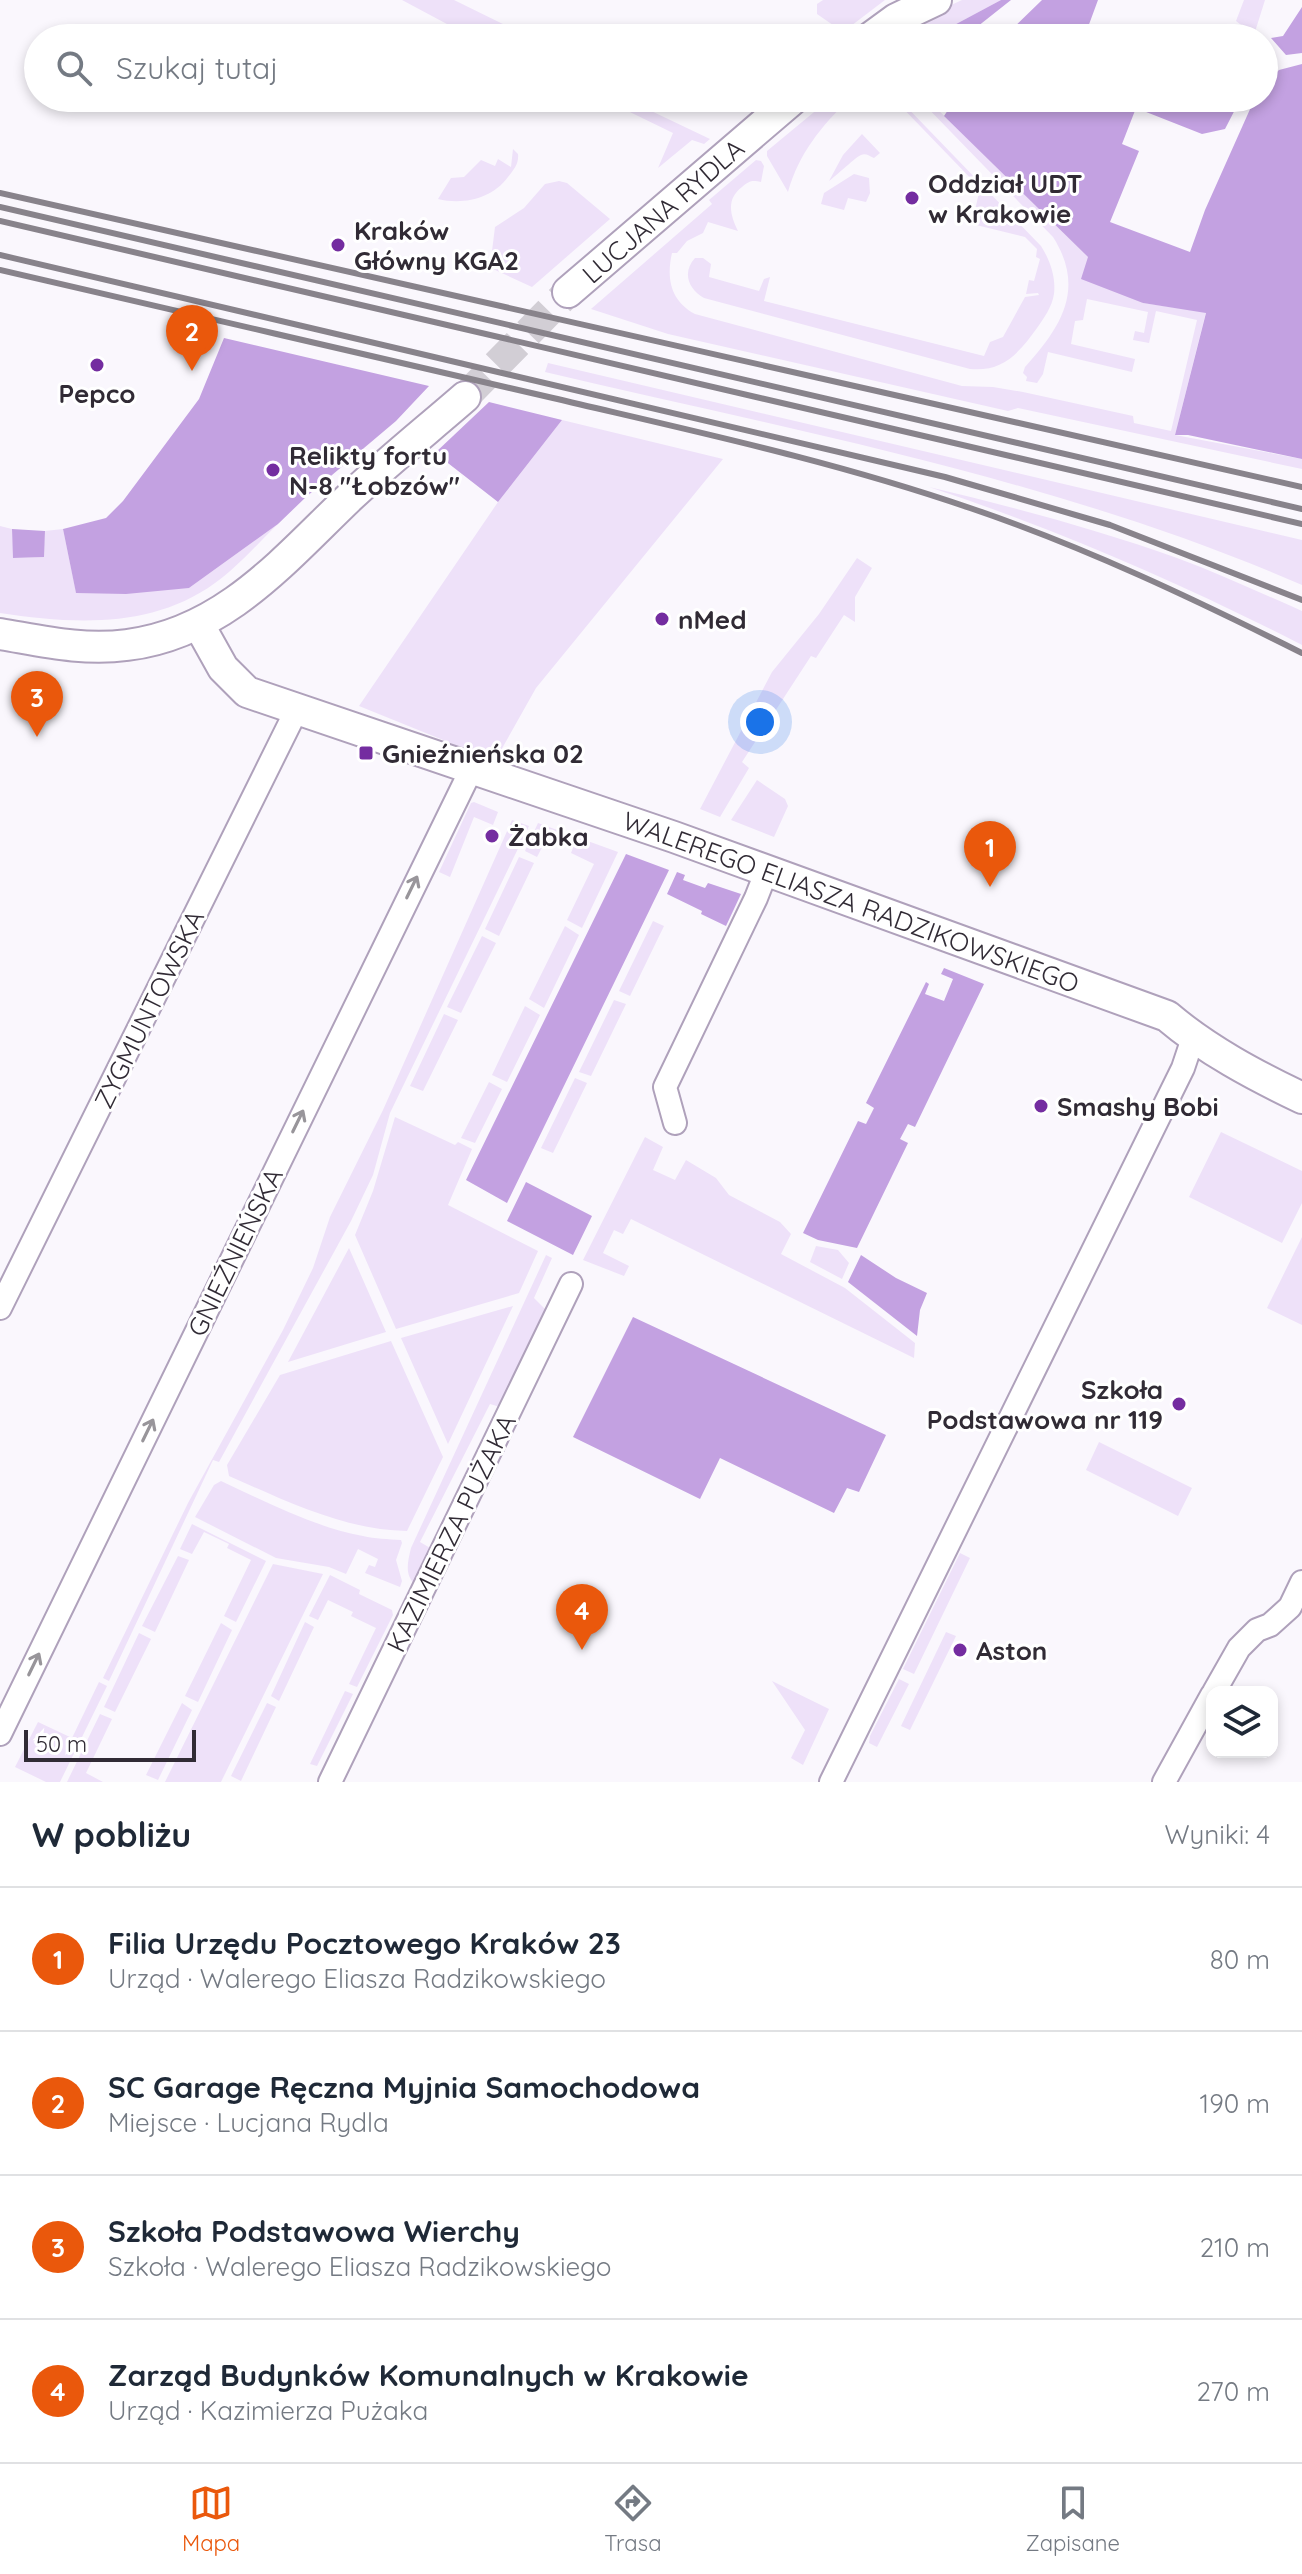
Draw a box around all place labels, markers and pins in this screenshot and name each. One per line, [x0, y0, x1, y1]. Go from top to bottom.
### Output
place label: Oddział UDT w Krakowie [928, 167, 1083, 230]
marker: Oddział UDT w Krakowie [903, 189, 921, 207]
place label: Kraków Główny KGA2 [354, 214, 519, 277]
marker: Kraków Główny KGA2 [329, 236, 347, 254]
pin: 2 [166, 305, 218, 371]
marker: Pepco [88, 356, 106, 374]
place label: Pepco [59, 377, 135, 410]
place label: Relikty fortu N-8 "Łobzów" [289, 439, 460, 502]
marker: Relikty fortu N-8 "Łobzów" [264, 461, 282, 479]
place label: nMed [678, 603, 746, 636]
marker: nMed [653, 610, 671, 628]
pin: 3 [11, 671, 63, 737]
place label: Gnieźnieńska 02 [382, 737, 584, 770]
marker: Gnieźnieńska 02 [357, 744, 375, 762]
place label: Żabka [508, 820, 589, 853]
pin: 1 [964, 821, 1016, 887]
marker: Żabka [483, 827, 501, 845]
place label: Smashy Bobi [1057, 1090, 1219, 1123]
marker: Smashy Bobi [1032, 1097, 1050, 1115]
place label: Szkoła Podstawowa nr 119 [927, 1373, 1163, 1436]
marker: Szkoła Podstawowa nr 119 [1170, 1395, 1188, 1413]
pin: 4 [556, 1584, 608, 1650]
place label: Aston [976, 1634, 1047, 1667]
marker: Aston [951, 1641, 969, 1659]

